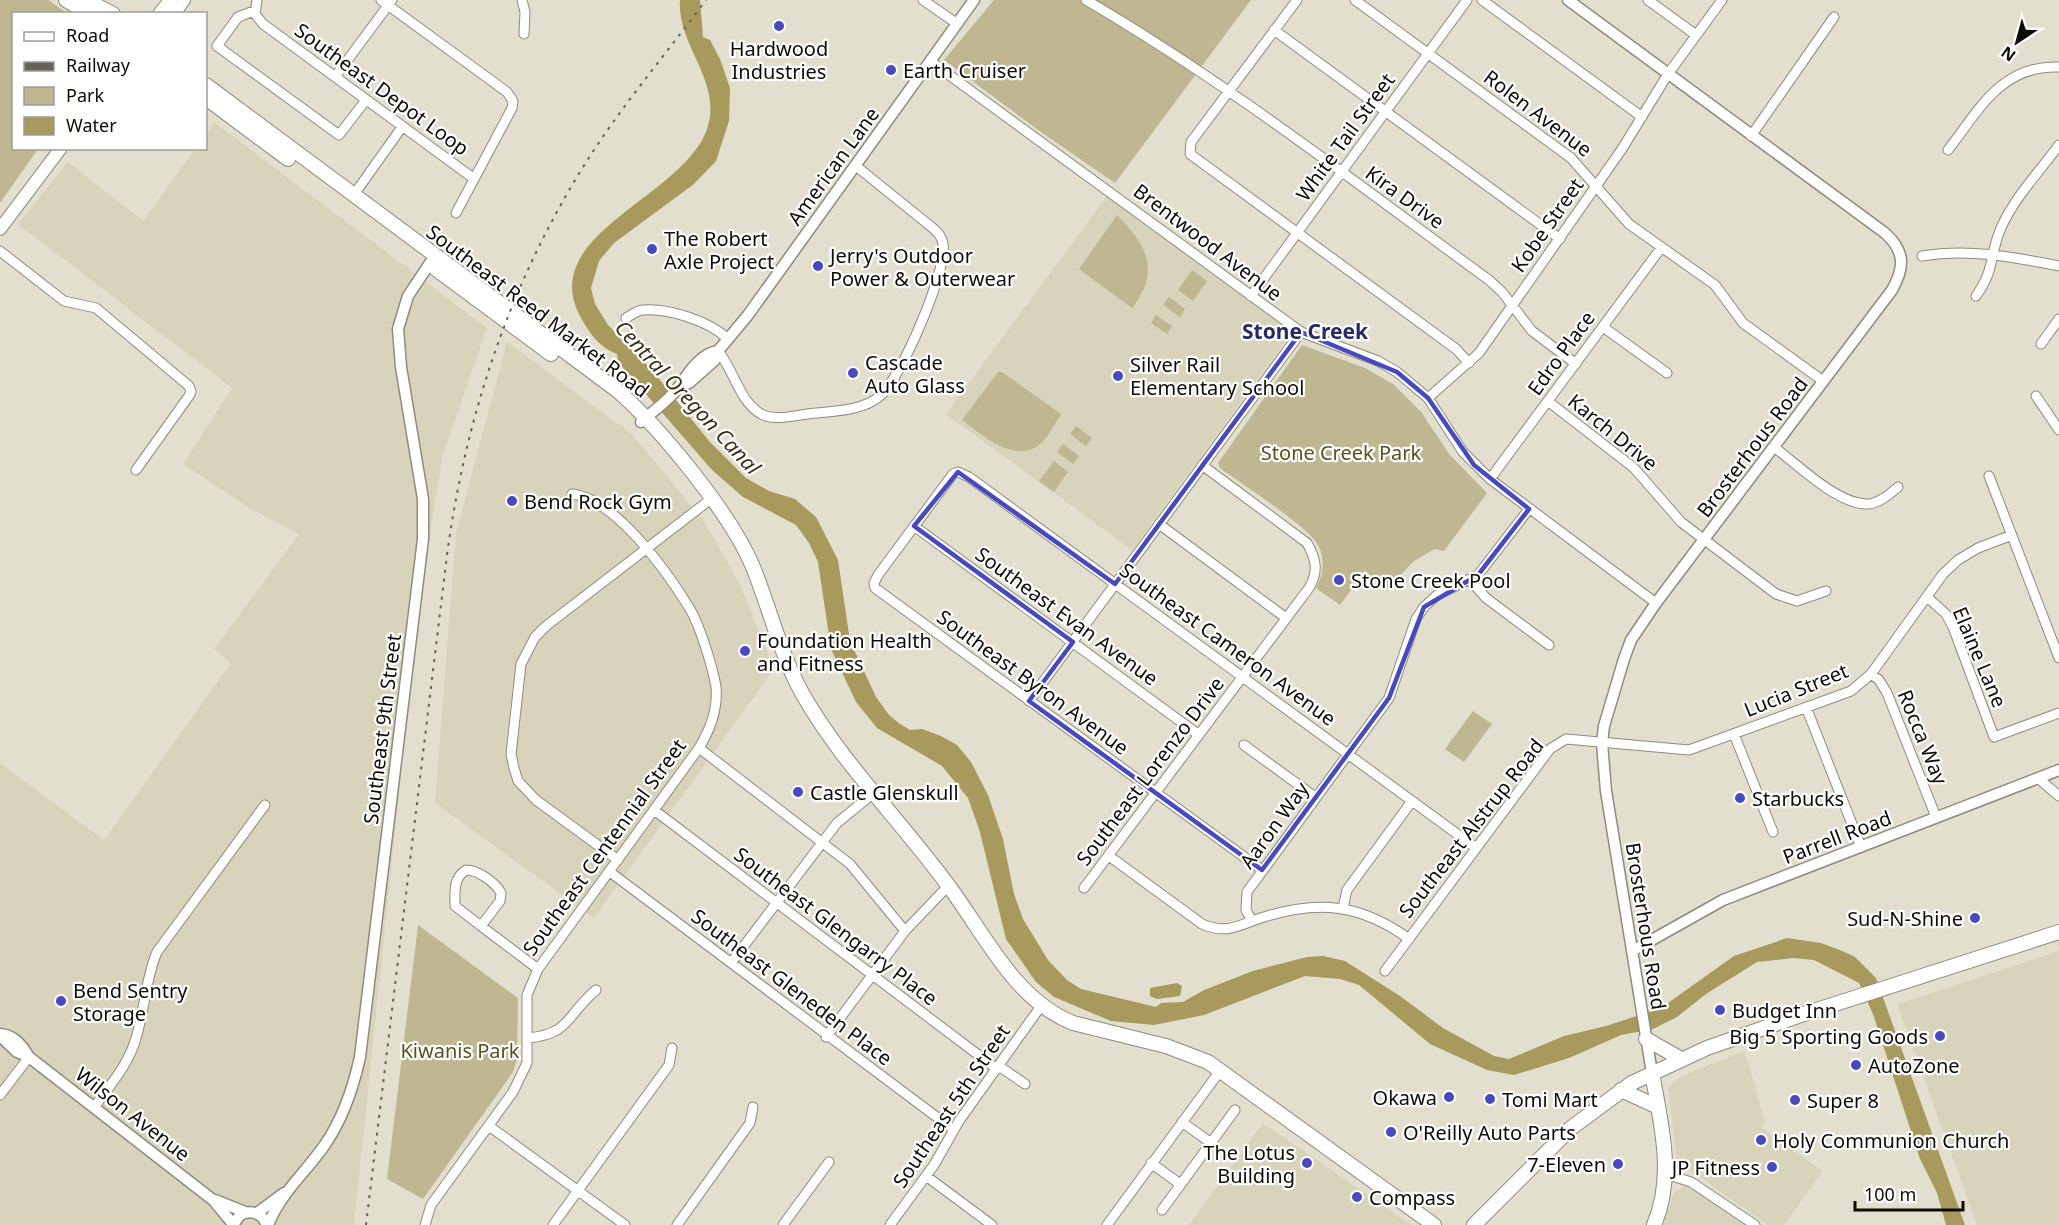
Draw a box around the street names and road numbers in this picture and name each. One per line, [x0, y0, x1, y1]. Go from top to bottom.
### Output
street label: Southeast Depot Loop [289, 17, 475, 161]
street label: Rolen Avenue [1478, 63, 1598, 163]
street label: White Tail Street [1289, 68, 1401, 206]
street label: American Lane [781, 101, 885, 231]
street label: Kira Drive [1360, 159, 1450, 235]
street label: Kobe Street [1505, 173, 1589, 277]
street label: Brentwood Avenue [1128, 177, 1288, 307]
street label: Southeast Reed Market Road [421, 218, 655, 404]
street label: Edro Place [1521, 305, 1601, 401]
street label: Brosterhous Road [1690, 371, 1814, 523]
street label: Karch Drive [1563, 387, 1663, 477]
street label: Southeast Evan Avenue [970, 540, 1164, 692]
street label: Southeast Cameron Avenue [1114, 556, 1342, 732]
street label: Southeast Byron Avenue [932, 603, 1134, 761]
street label: Elaine Lane [1947, 603, 2013, 711]
street label: Southeast 9th Street [357, 632, 407, 826]
street label: Lucia Street [1740, 657, 1852, 723]
street label: Southeast Lorenzo Drive [1070, 671, 1230, 871]
street label: Rocca Way [1892, 686, 1955, 789]
street label: Southeast Centennial Street [516, 733, 692, 961]
street label: Southeast Alstrup Road [1392, 733, 1550, 923]
street label: Aaron Way [1233, 776, 1315, 874]
street label: Parrell Road [1779, 804, 1895, 870]
street label: Brosterhous Road [1619, 840, 1673, 1012]
street label: Southeast Glengarry Place [729, 841, 943, 1011]
street label: Southeast Gleneden Place [686, 903, 898, 1071]
street label: Southeast 5th Street [886, 1019, 1016, 1193]
street label: Wilson Avenue [70, 1061, 196, 1167]

